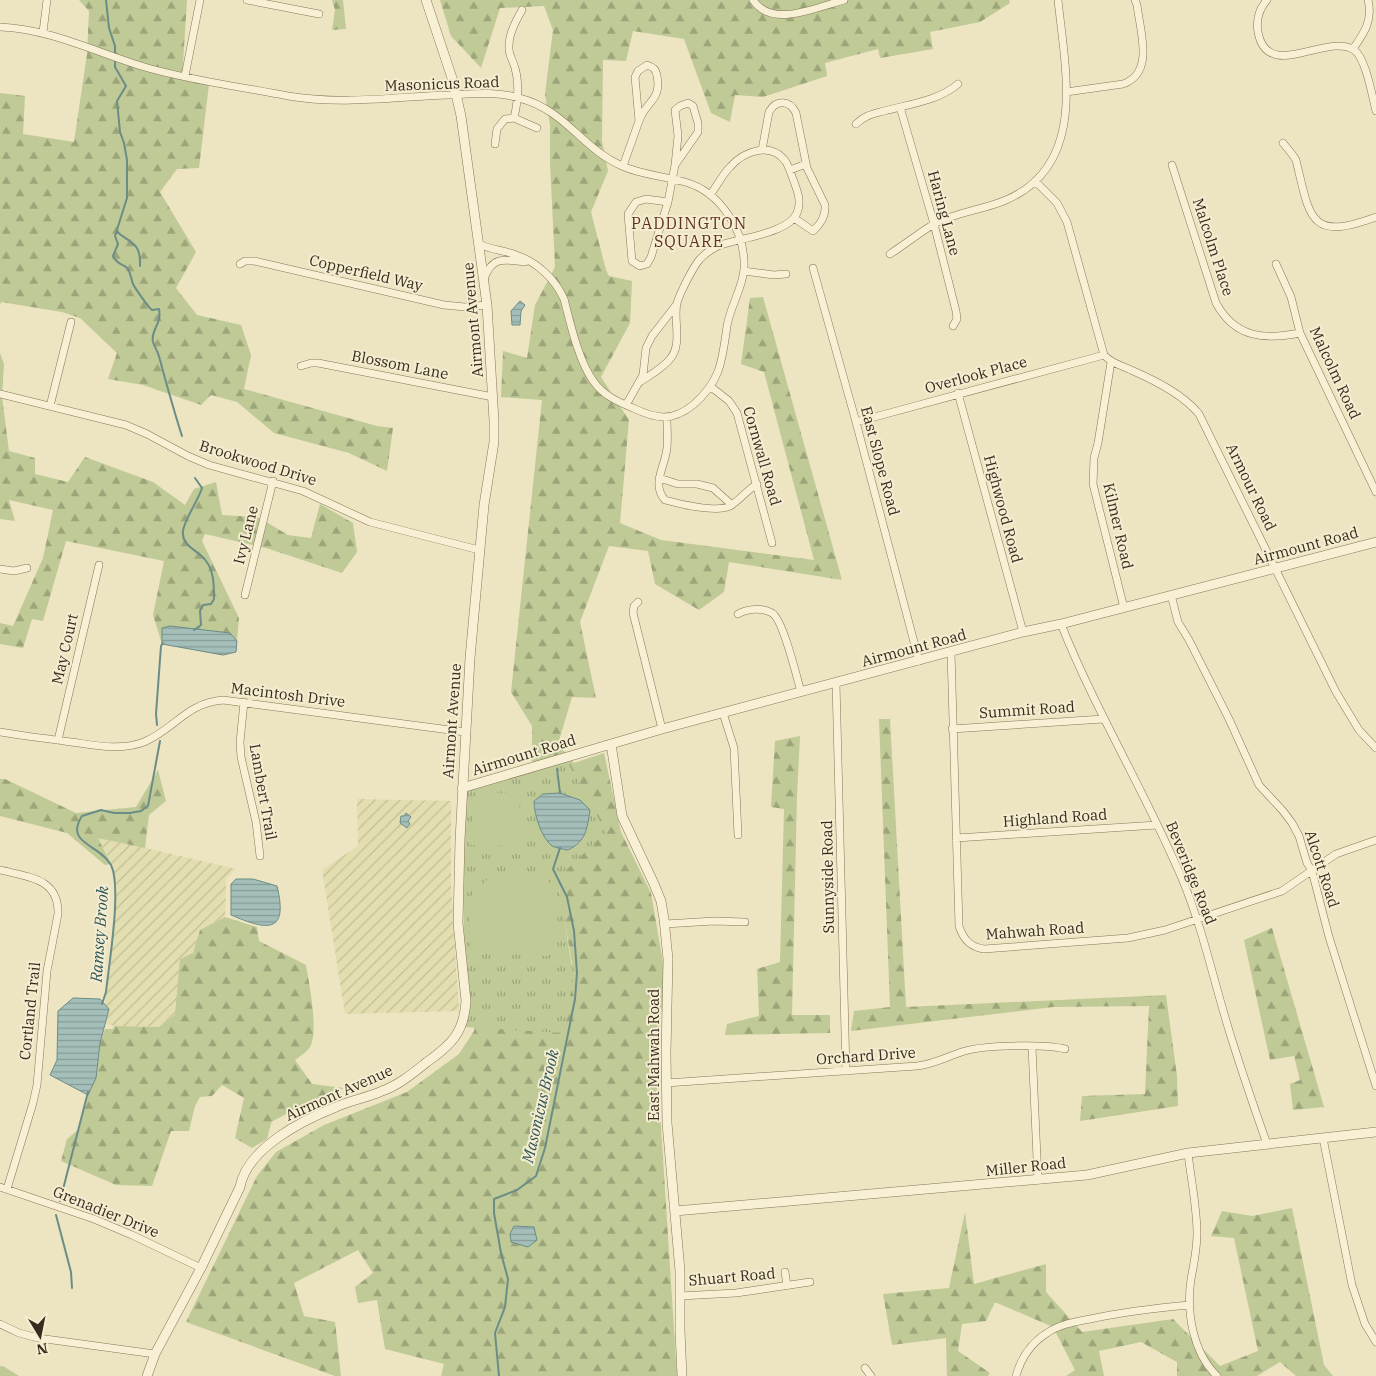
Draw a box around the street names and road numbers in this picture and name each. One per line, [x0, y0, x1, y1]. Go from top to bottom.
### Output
street label: Masonicus Road [384, 72, 500, 95]
street label: Haring Lane [924, 168, 965, 258]
street label: Malcolm Place [1189, 196, 1238, 298]
street label: Copperfield Way [308, 250, 425, 295]
street label: Airmont Avenue [458, 262, 487, 378]
street label: Malcolm Road [1306, 324, 1365, 422]
street label: Blossom Lane [350, 346, 450, 383]
street label: Overlook Place [923, 352, 1029, 397]
street label: Cornwall Road [739, 404, 786, 508]
street label: East Slope Road [857, 404, 904, 518]
street label: Brookwood Drive [197, 436, 319, 489]
street label: Armour Road [1222, 440, 1281, 534]
street label: Highwood Road [980, 453, 1027, 565]
street label: Kilmer Road [1099, 481, 1138, 571]
street label: Ivy Lane [229, 504, 262, 566]
street label: Airmount Road [1251, 522, 1360, 569]
street label: May Court [47, 612, 82, 686]
street label: Airmount Road [859, 624, 968, 671]
street label: Airmont Avenue [438, 663, 465, 779]
street label: Macintosh Drive [230, 678, 346, 711]
street label: Summit Road [978, 697, 1076, 722]
street label: Airmount Road [470, 730, 578, 779]
street label: Lambert Trail [246, 742, 281, 842]
street label: Highland Road [1002, 804, 1108, 831]
street label: Beveridge Road [1162, 818, 1221, 927]
street label: Sunnyside Road [817, 820, 838, 934]
street label: Alcott Road [1301, 828, 1344, 910]
street label: Mahwah Road [985, 918, 1085, 943]
street label: Cortland Trail [15, 961, 44, 1061]
street label: East Mahwah Road [644, 989, 663, 1121]
street label: Orchard Drive [816, 1043, 916, 1068]
street label: Airmont Avenue [282, 1060, 395, 1125]
street label: Miller Road [985, 1153, 1067, 1180]
street label: Grenadier Drive [50, 1182, 162, 1242]
street label: Shuart Road [688, 1263, 776, 1290]

